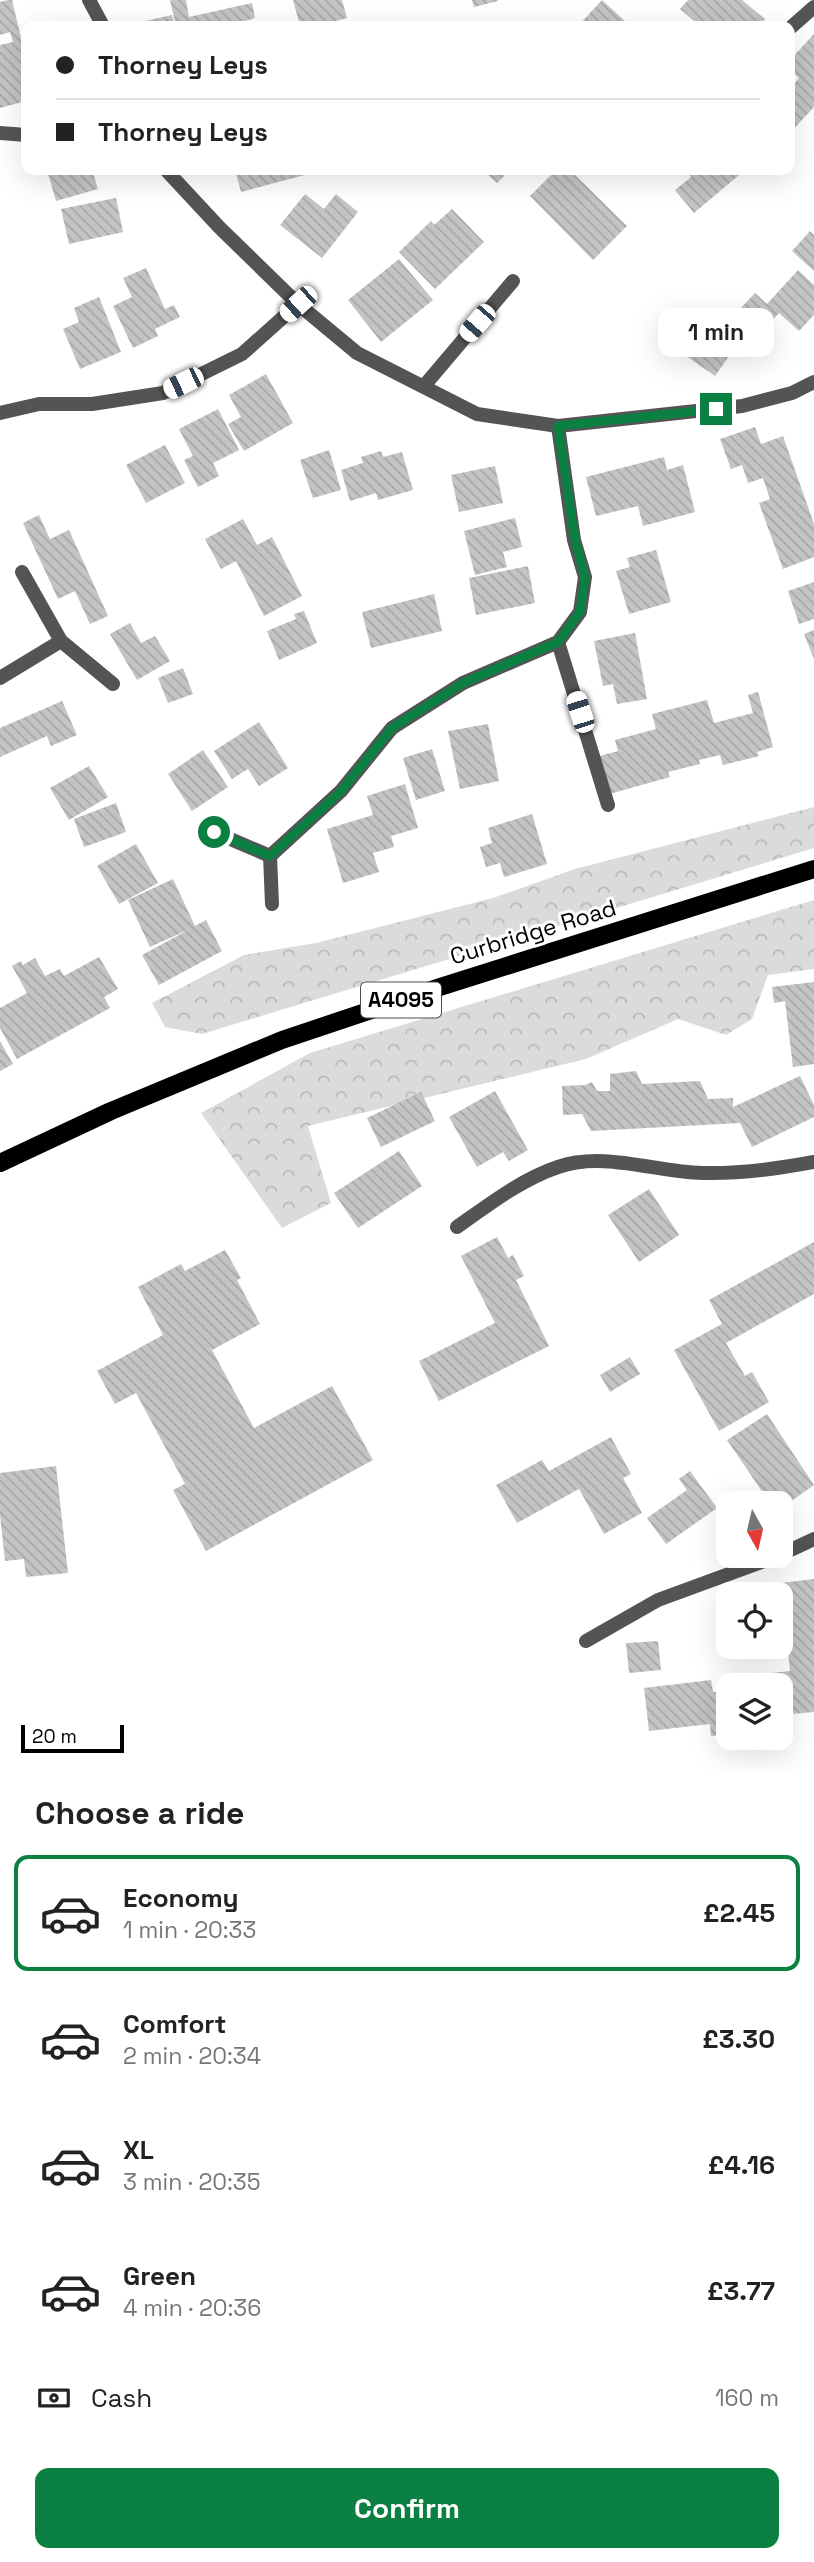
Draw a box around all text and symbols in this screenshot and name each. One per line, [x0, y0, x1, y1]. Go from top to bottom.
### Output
text: Thorney Leys [98, 48, 268, 82]
text: Thorney Leys [98, 115, 268, 149]
car [276, 282, 321, 326]
car [456, 300, 499, 346]
callout: 1 min [658, 308, 774, 356]
text: 1 min [688, 317, 744, 347]
car [160, 364, 207, 402]
route end [700, 393, 732, 425]
car [564, 689, 597, 735]
route start [198, 816, 230, 848]
street label: Curbridge Road [446, 892, 620, 972]
road number: A4095 [361, 982, 441, 1018]
north arrow [716, 1491, 793, 1568]
map controls [716, 1491, 793, 1750]
button: locate [716, 1582, 793, 1659]
button: layers [716, 1673, 793, 1750]
scale bar [21, 1722, 124, 1754]
text: 20 m [32, 1724, 77, 1749]
text: Choose a ride [35, 1793, 245, 1833]
text: Economy [123, 1881, 239, 1915]
icon: car [39, 1882, 102, 1945]
text: £2.45 [703, 1896, 775, 1930]
text: 1 min · 20:33 [123, 1915, 256, 1945]
text: Comfort [123, 2007, 226, 2041]
icon: car [39, 2008, 102, 2071]
text: £3.30 [702, 2022, 775, 2056]
text: 2 min · 20:34 [123, 2041, 261, 2071]
text: XL [123, 2133, 154, 2167]
icon: car [39, 2134, 102, 2197]
text: £4.16 [708, 2148, 775, 2182]
text: 3 min · 20:35 [123, 2167, 261, 2197]
text: Green [123, 2259, 196, 2293]
icon: car [39, 2260, 102, 2323]
text: £3.77 [707, 2274, 775, 2308]
text: 4 min · 20:36 [123, 2293, 261, 2323]
icon: cash [35, 2379, 73, 2417]
text: Cash [91, 2381, 152, 2415]
text: 160 m [715, 2383, 779, 2413]
button: Confirm [35, 2468, 779, 2548]

